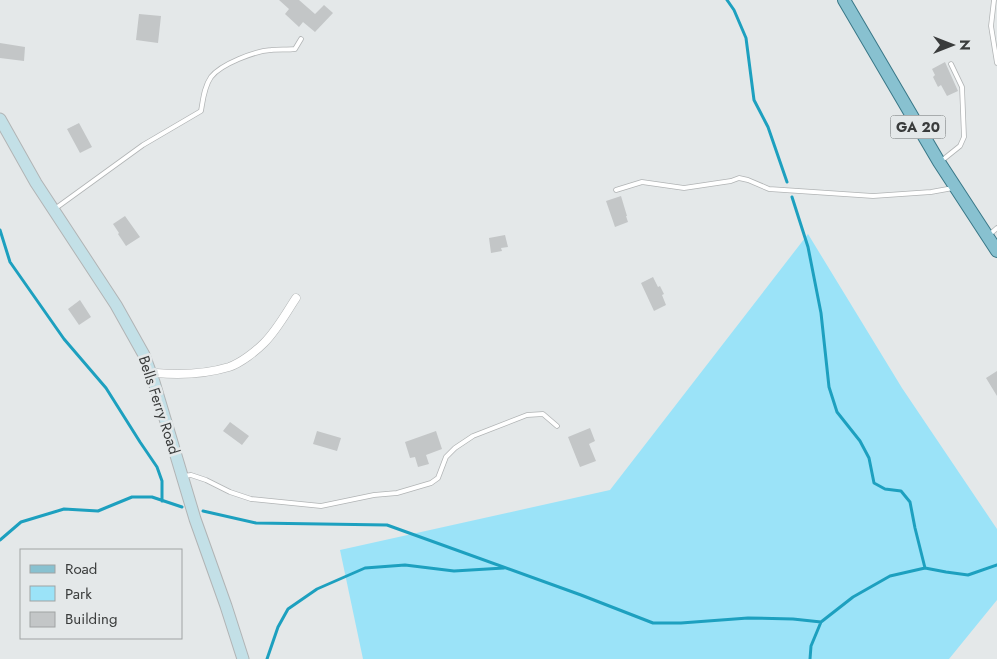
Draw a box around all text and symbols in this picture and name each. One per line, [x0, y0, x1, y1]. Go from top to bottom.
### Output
north arrow [927, 20, 977, 70]
text: N [955, 39, 975, 51]
road number: GA 20 [890, 115, 946, 138]
street label: Bells Ferry Road [133, 353, 185, 457]
legend [20, 549, 182, 639]
text: Road [65, 558, 97, 580]
text: Park [65, 583, 92, 605]
text: Building [65, 608, 117, 630]

